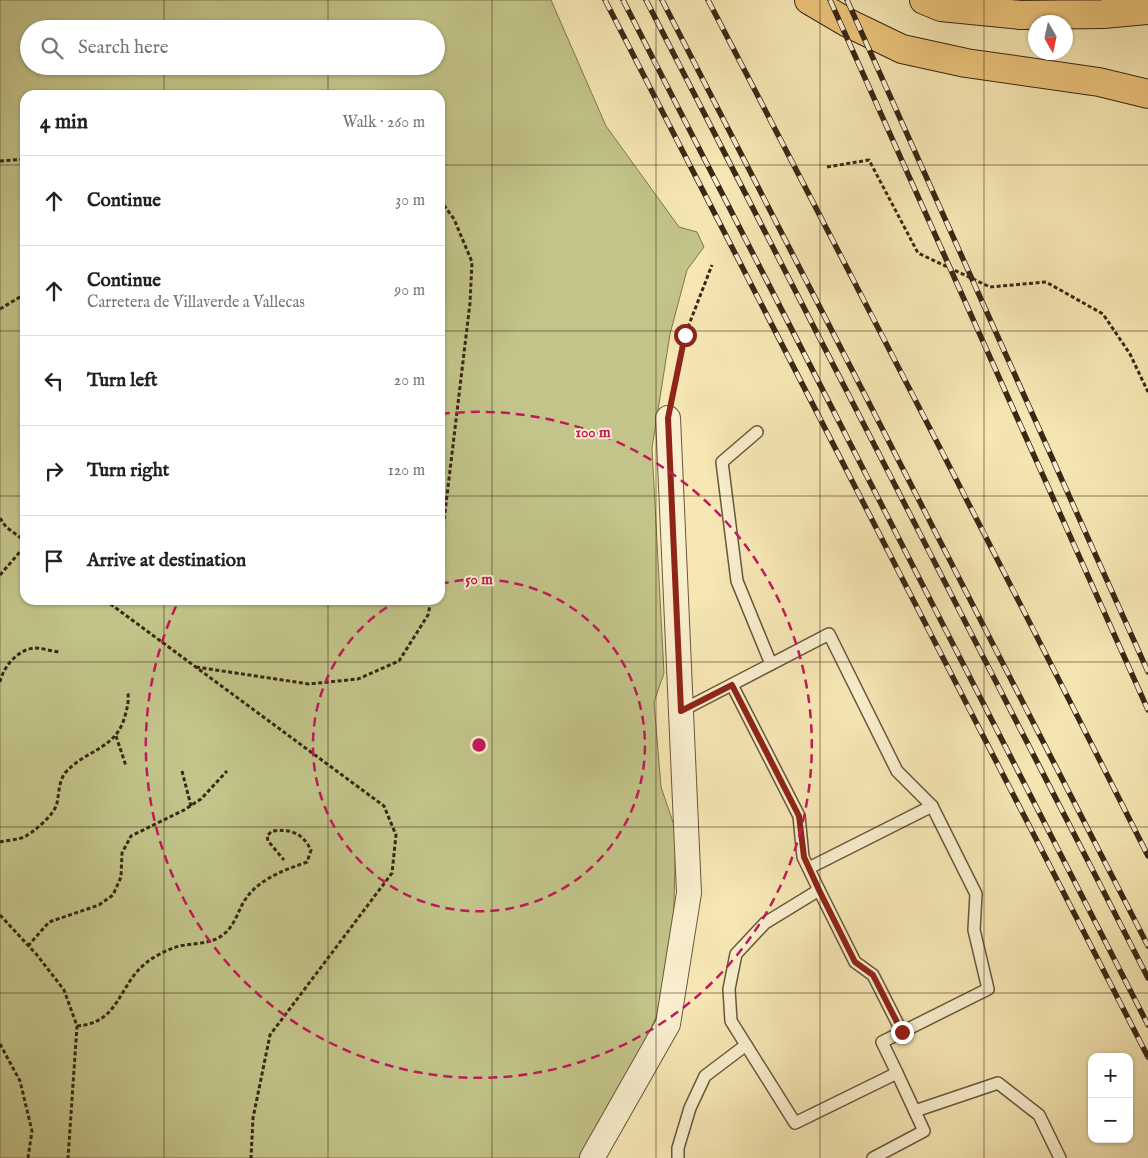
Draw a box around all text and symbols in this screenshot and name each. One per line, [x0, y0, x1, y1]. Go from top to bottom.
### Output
north arrow [1028, 15, 1073, 60]
search box [20, 20, 445, 75]
icon: search [38, 34, 66, 62]
text: Search here [78, 36, 169, 60]
text: 4 min [40, 109, 88, 136]
text: Walk · 260 m [342, 113, 425, 133]
icon: ahead [40, 187, 68, 215]
text: Continue [87, 189, 161, 213]
text: 30 m [395, 191, 425, 211]
text: Continue [87, 269, 161, 293]
icon: ahead [40, 277, 68, 305]
text: 90 m [394, 281, 425, 301]
text: Carretera de Villaverde a Vallecas [87, 293, 305, 313]
route start [674, 324, 697, 347]
icon: left [40, 367, 68, 395]
text: Turn left [87, 369, 158, 393]
text: 20 m [394, 371, 425, 391]
text: 100 m [575, 423, 611, 442]
icon: right [40, 457, 68, 485]
text: Turn right [87, 459, 169, 483]
text: 120 m [388, 461, 425, 481]
icon: arrive [40, 547, 68, 575]
text: Arrive at destination [87, 549, 246, 573]
text: 50 m [465, 570, 493, 589]
centre of rings [470, 736, 488, 754]
route end [891, 1021, 914, 1044]
map controls [1088, 1053, 1133, 1143]
button: + [1088, 1053, 1133, 1098]
button: − [1088, 1098, 1133, 1143]

